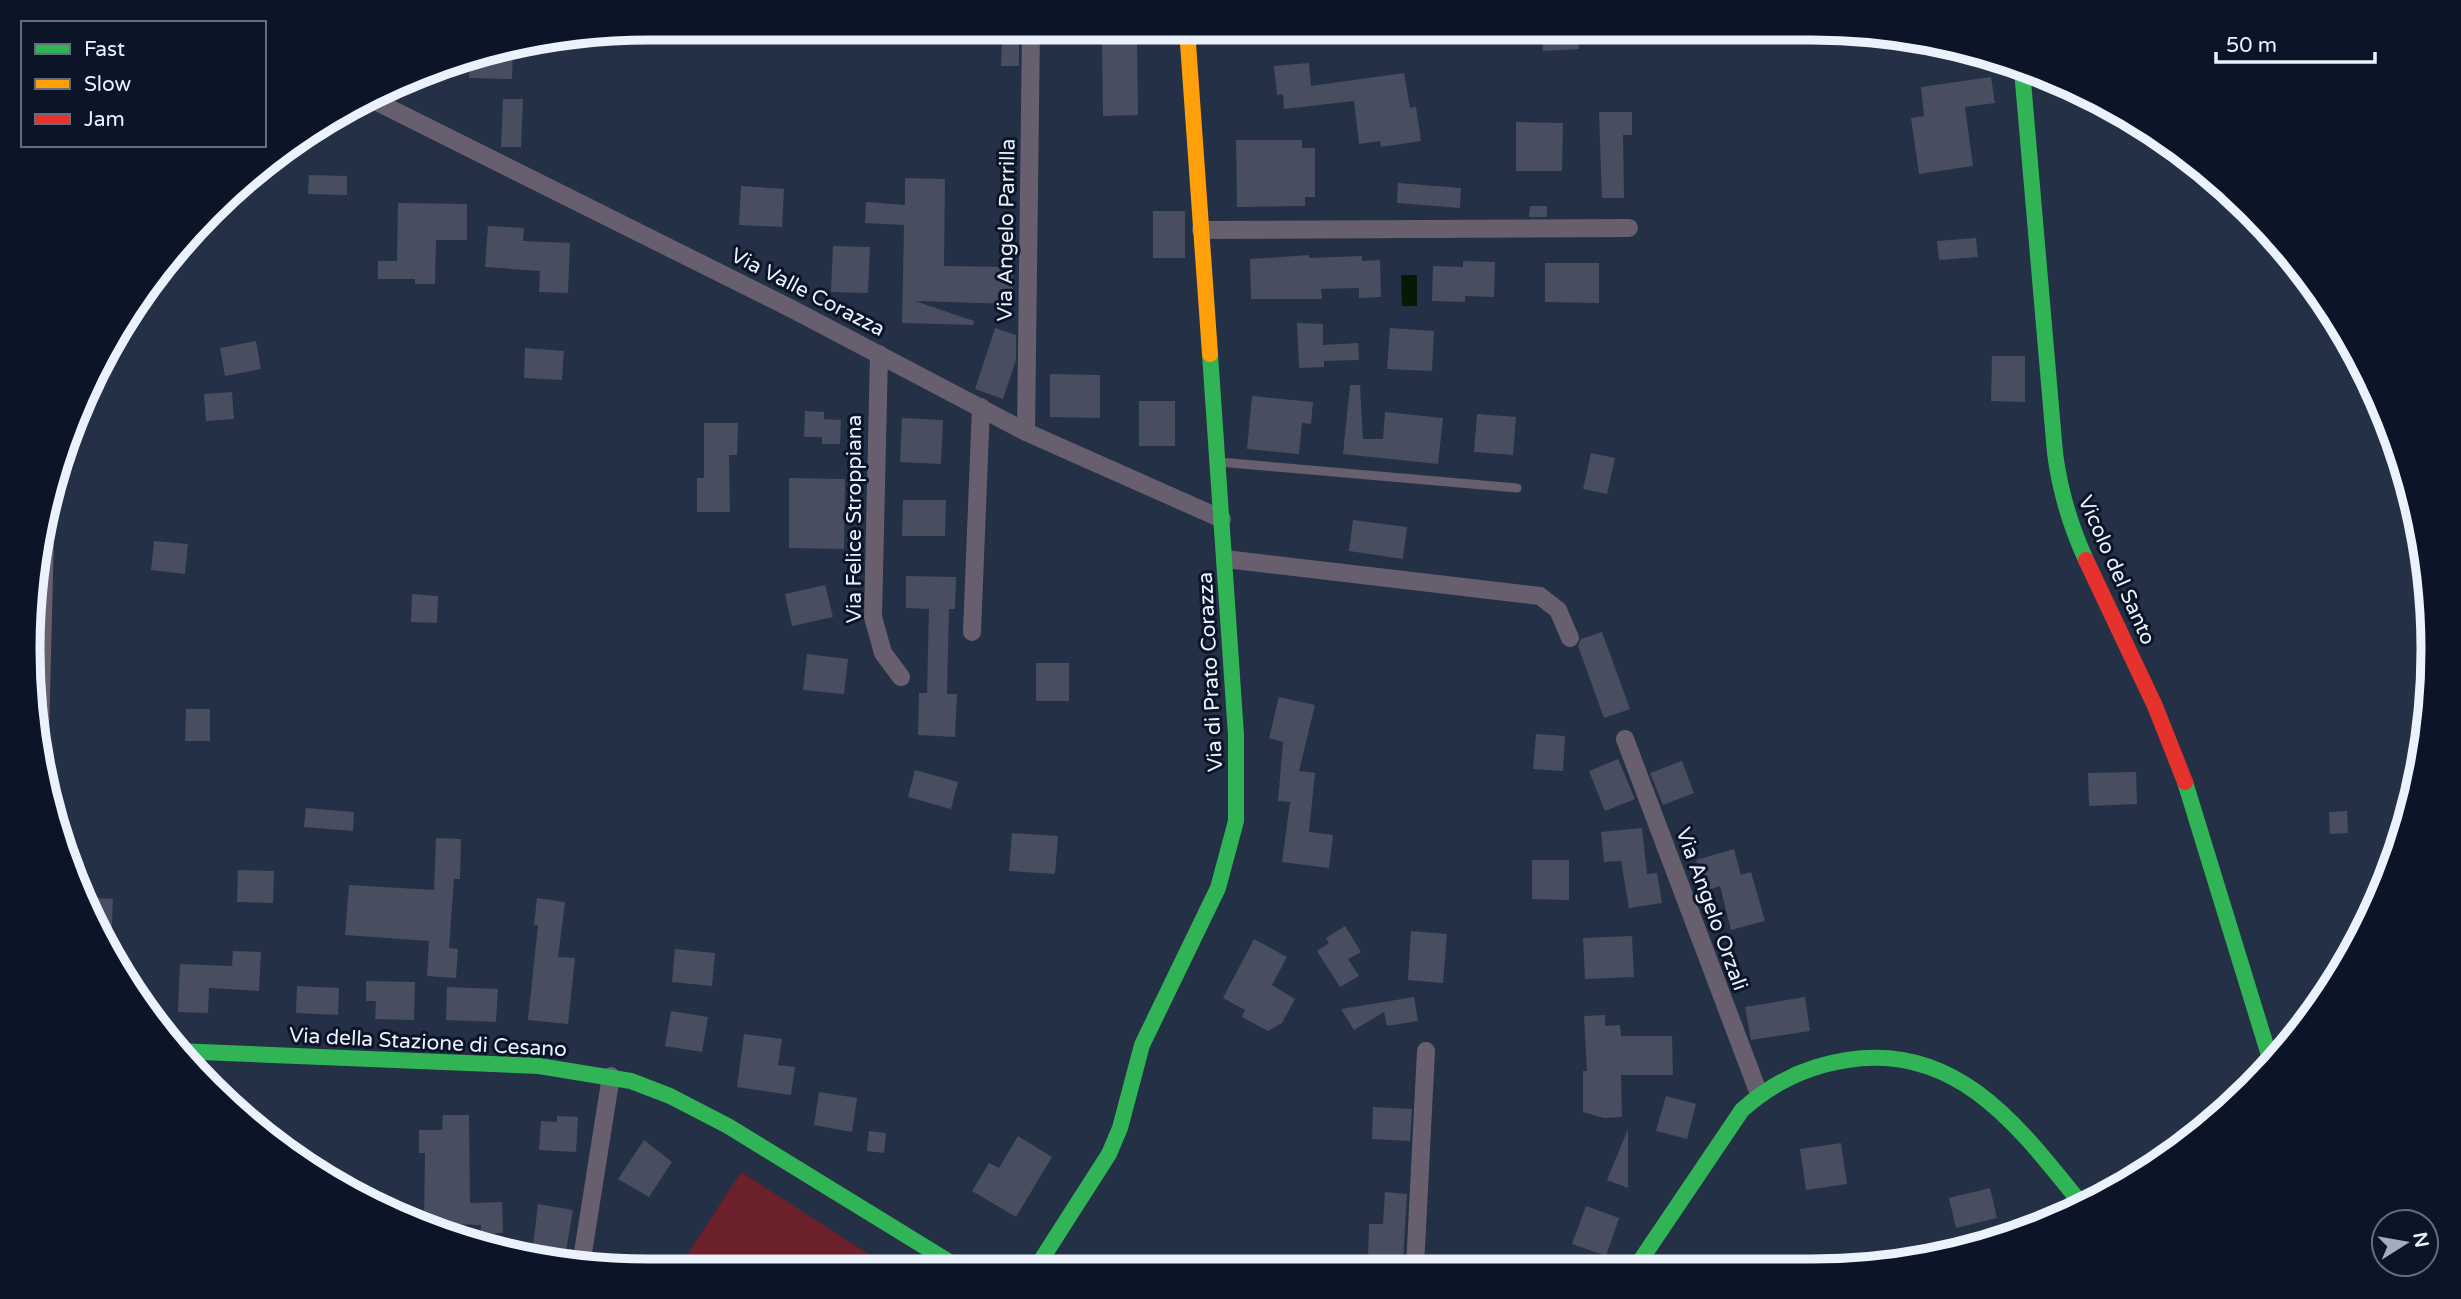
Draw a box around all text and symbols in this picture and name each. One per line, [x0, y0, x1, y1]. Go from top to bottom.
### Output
legend [21, 21, 266, 147]
scale bar [2216, 21, 2375, 65]
text: 50 m [2226, 33, 2277, 58]
text: Fast [84, 37, 125, 62]
text: Slow [84, 72, 132, 97]
text: Jam [84, 107, 125, 132]
street label: Via Angelo Parrilla [992, 138, 1021, 322]
street label: Via Valle Corazza [727, 243, 889, 342]
street label: Via Felice Stroppiana [842, 415, 867, 623]
street label: Vicolo del Santo [2072, 492, 2161, 649]
street label: Via di Prato Corazza [1193, 571, 1228, 773]
street label: Via Angelo Orzali [1670, 824, 1753, 994]
street label: Via della Stazione di Cesano [288, 1023, 567, 1062]
north arrow [2370, 1208, 2440, 1278]
text: N [2408, 1230, 2433, 1250]

